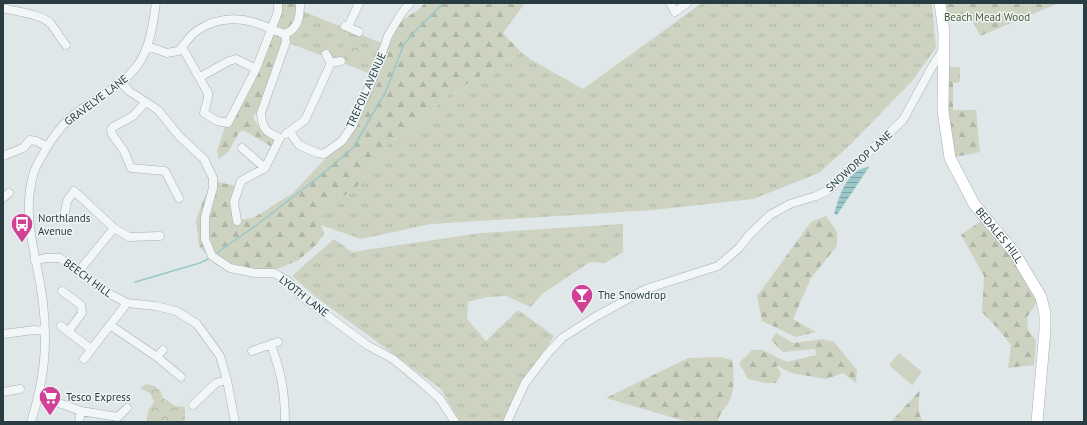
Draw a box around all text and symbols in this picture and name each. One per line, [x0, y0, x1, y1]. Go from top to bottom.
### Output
park label: Beach Mead Wood [944, 10, 1030, 24]
street label: TREFOIL AVENUE [343, 50, 389, 130]
street label: GRAVELYE LANE [61, 71, 131, 128]
street label: SNOWDROP LANE [823, 127, 895, 194]
street label: BEDALES HILL [973, 204, 1026, 266]
bus stop icon: Northlands Avenue [9, 211, 35, 244]
place label: Northlands Avenue [38, 211, 91, 238]
street label: BEECH HILL [61, 256, 115, 301]
street label: LYOTH LANE [276, 272, 332, 320]
bar icon: The Snowdrop [569, 282, 595, 315]
place label: The Snowdrop [598, 288, 666, 302]
supermarket icon: Tesco Express [37, 384, 63, 417]
place label: Tesco Express [66, 390, 131, 404]

